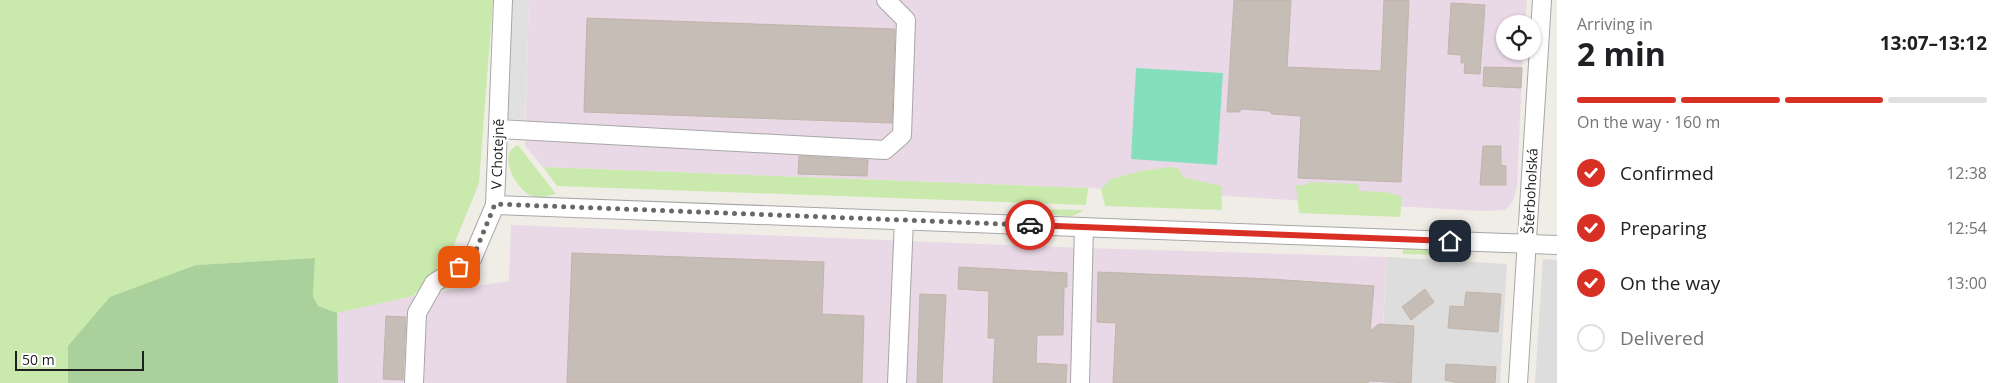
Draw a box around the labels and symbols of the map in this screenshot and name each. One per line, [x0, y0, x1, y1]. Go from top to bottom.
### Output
street label: V Chotejně [486, 118, 508, 190]
street label: Štěrboholská [1518, 148, 1542, 234]
courier [1005, 200, 1055, 250]
pin [1429, 220, 1471, 262]
pin [438, 246, 480, 288]
scale bar [15, 348, 144, 371]

